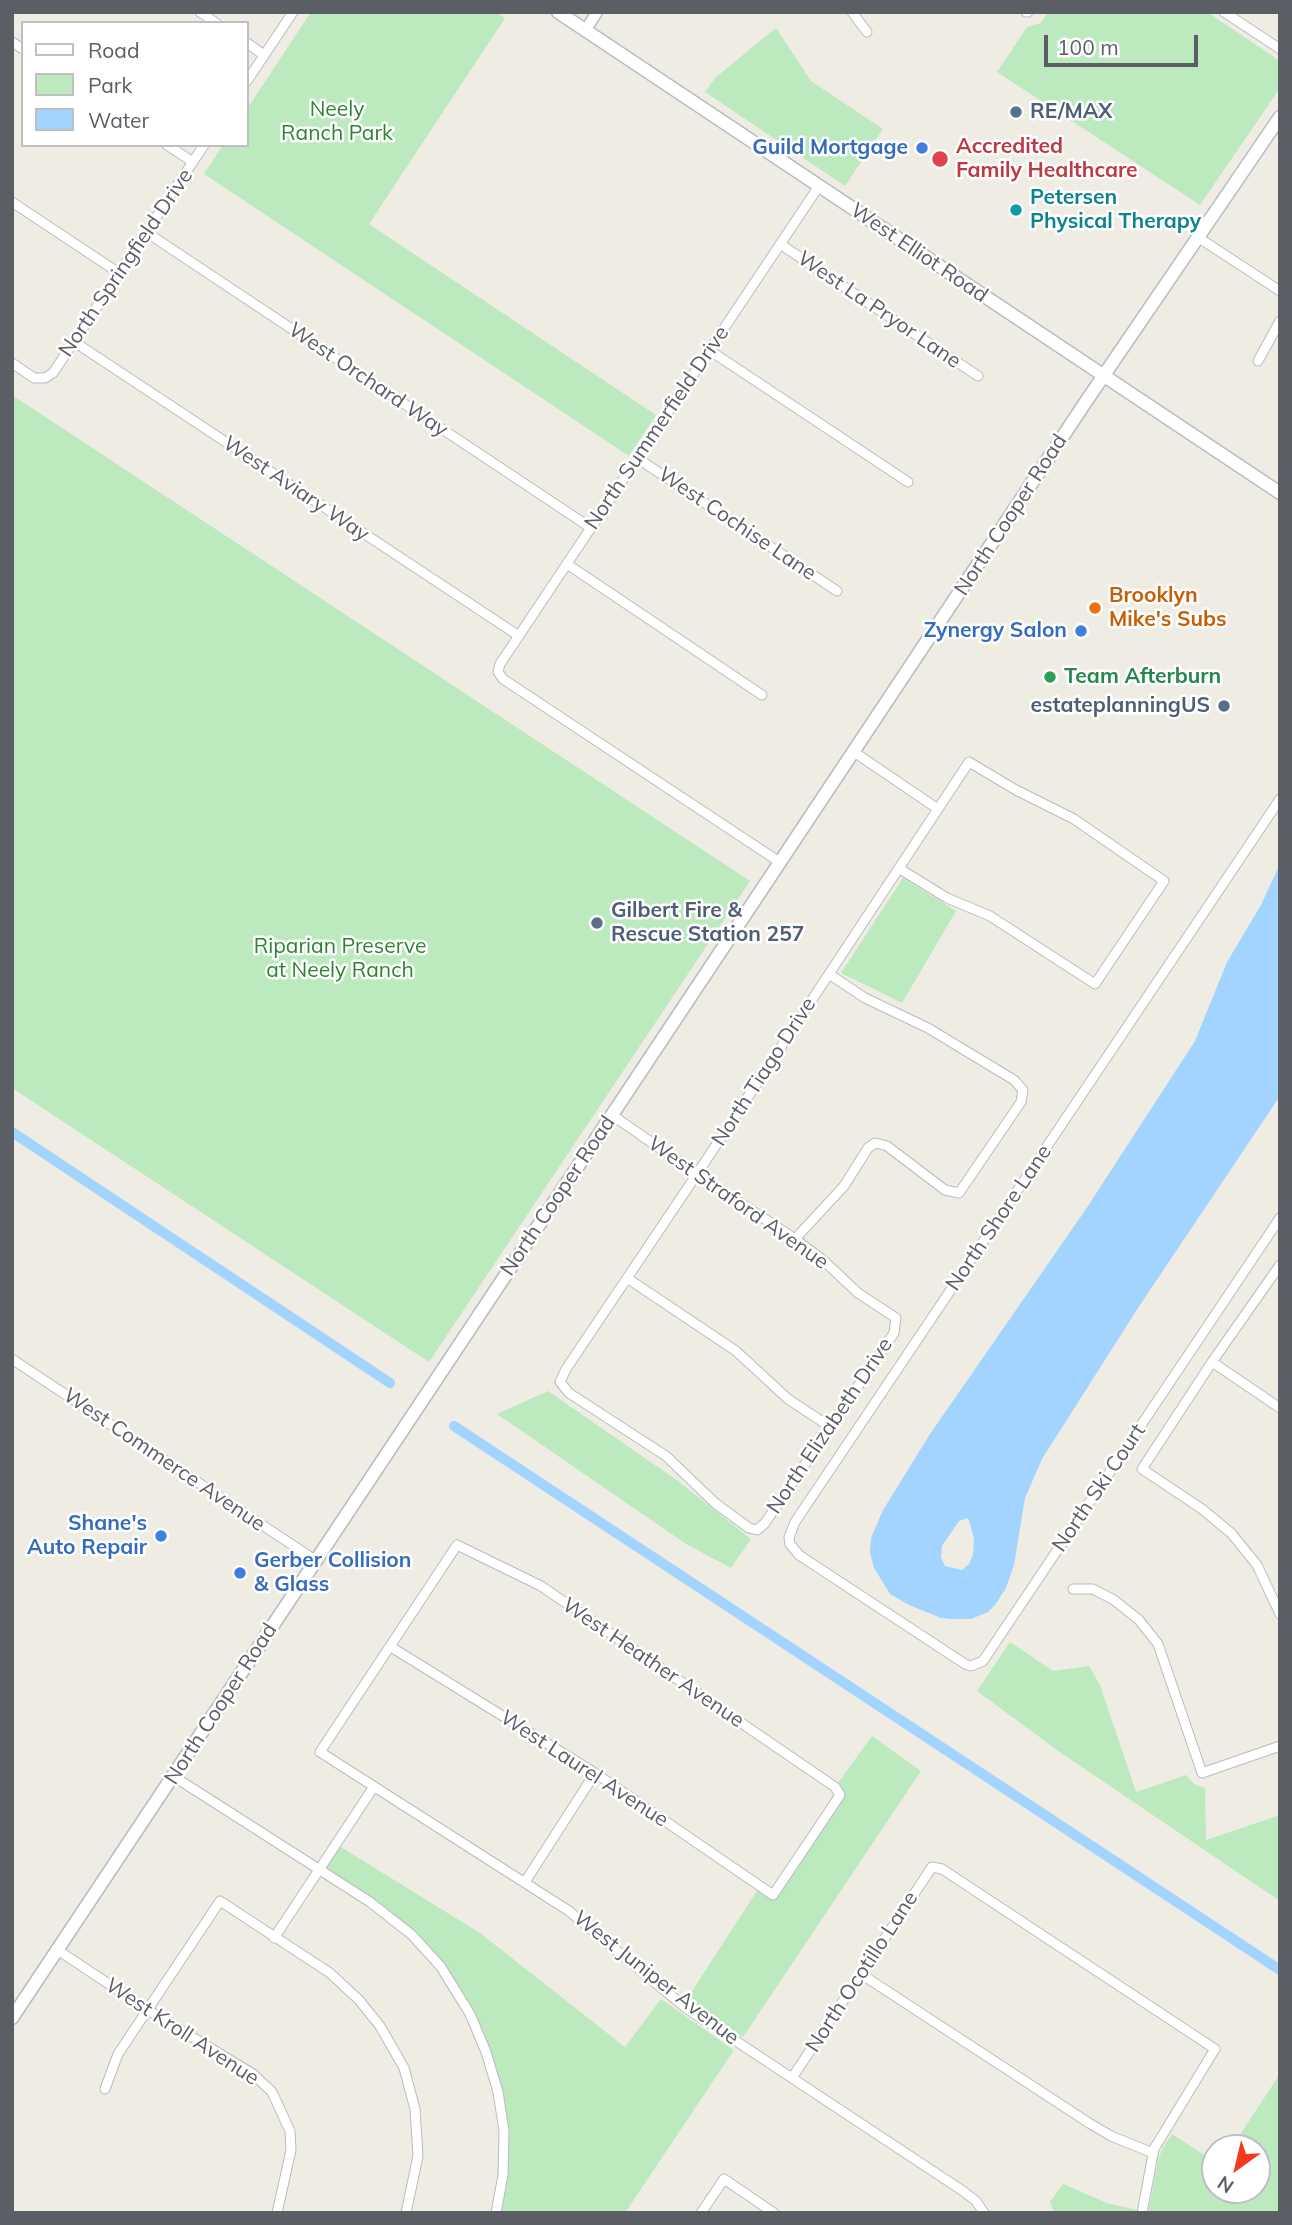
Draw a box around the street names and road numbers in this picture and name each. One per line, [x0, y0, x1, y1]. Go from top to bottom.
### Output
street label: North Springfield Drive [54, 164, 198, 362]
street label: West Elliot Road [846, 198, 992, 308]
street label: West La Pryor Lane [792, 246, 966, 374]
street label: West Orchard Way [283, 317, 453, 443]
street label: North Summerfield Drive [579, 321, 735, 535]
street label: North Cooper Road [949, 430, 1073, 600]
street label: West Aviary Way [218, 431, 374, 547]
street label: West Cochise Lane [653, 462, 821, 586]
street label: North Tiago Drive [707, 993, 821, 1151]
street label: North Cooper Road [495, 1111, 621, 1281]
street label: West Straford Avenue [643, 1131, 833, 1275]
street label: North Shore Lane [941, 1140, 1057, 1296]
street label: North Elizabeth Drive [762, 1333, 898, 1519]
street label: West Commerce Avenue [58, 1383, 270, 1537]
street label: North Ski Court [1047, 1419, 1151, 1557]
street label: West Heather Avenue [557, 1593, 749, 1733]
street label: North Cooper Road [159, 1619, 283, 1789]
street label: West Laurel Avenue [495, 1705, 673, 1833]
street label: North Ocotillo Lane [801, 1887, 923, 2057]
street label: West Juniper Avenue [568, 1905, 744, 2051]
street label: West Kroll Avenue [100, 1973, 264, 2091]

